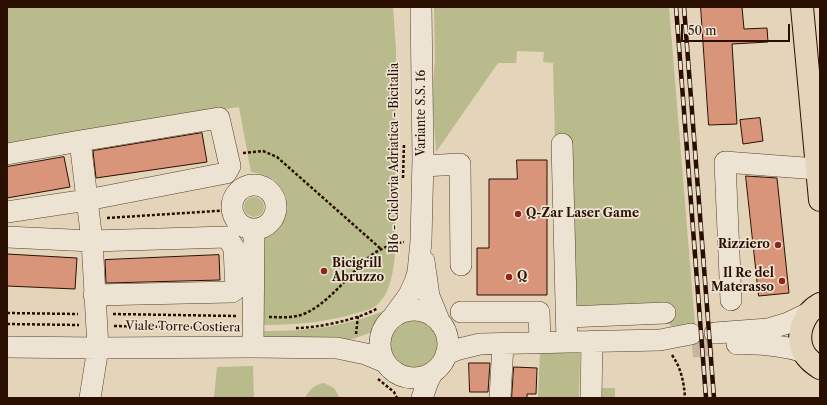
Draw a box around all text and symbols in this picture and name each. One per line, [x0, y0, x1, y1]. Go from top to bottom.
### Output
scale bar [683, 16, 792, 42]
text: 50 m [688, 23, 717, 38]
street label: BI6 - Ciclovia Adriatica - Bicitalia [388, 63, 402, 253]
street label: Variante S.S. 16 [415, 70, 429, 156]
place label: Q-Zar Laser Game [526, 207, 639, 221]
marker: Q-Zar Laser Game [513, 209, 523, 219]
place label: Rizziero [718, 238, 770, 252]
marker: Rizziero [773, 240, 783, 250]
place label: Bicigrill Abruzzo [332, 257, 384, 285]
marker: Bicigrill Abruzzo [319, 266, 329, 276]
place label: Il Re del Materasso [711, 267, 774, 295]
place label: Q [517, 270, 527, 284]
marker: Q [504, 272, 514, 282]
marker: Il Re del Materasso [777, 276, 787, 286]
street label: Viale Torre Costiera [125, 319, 241, 335]

